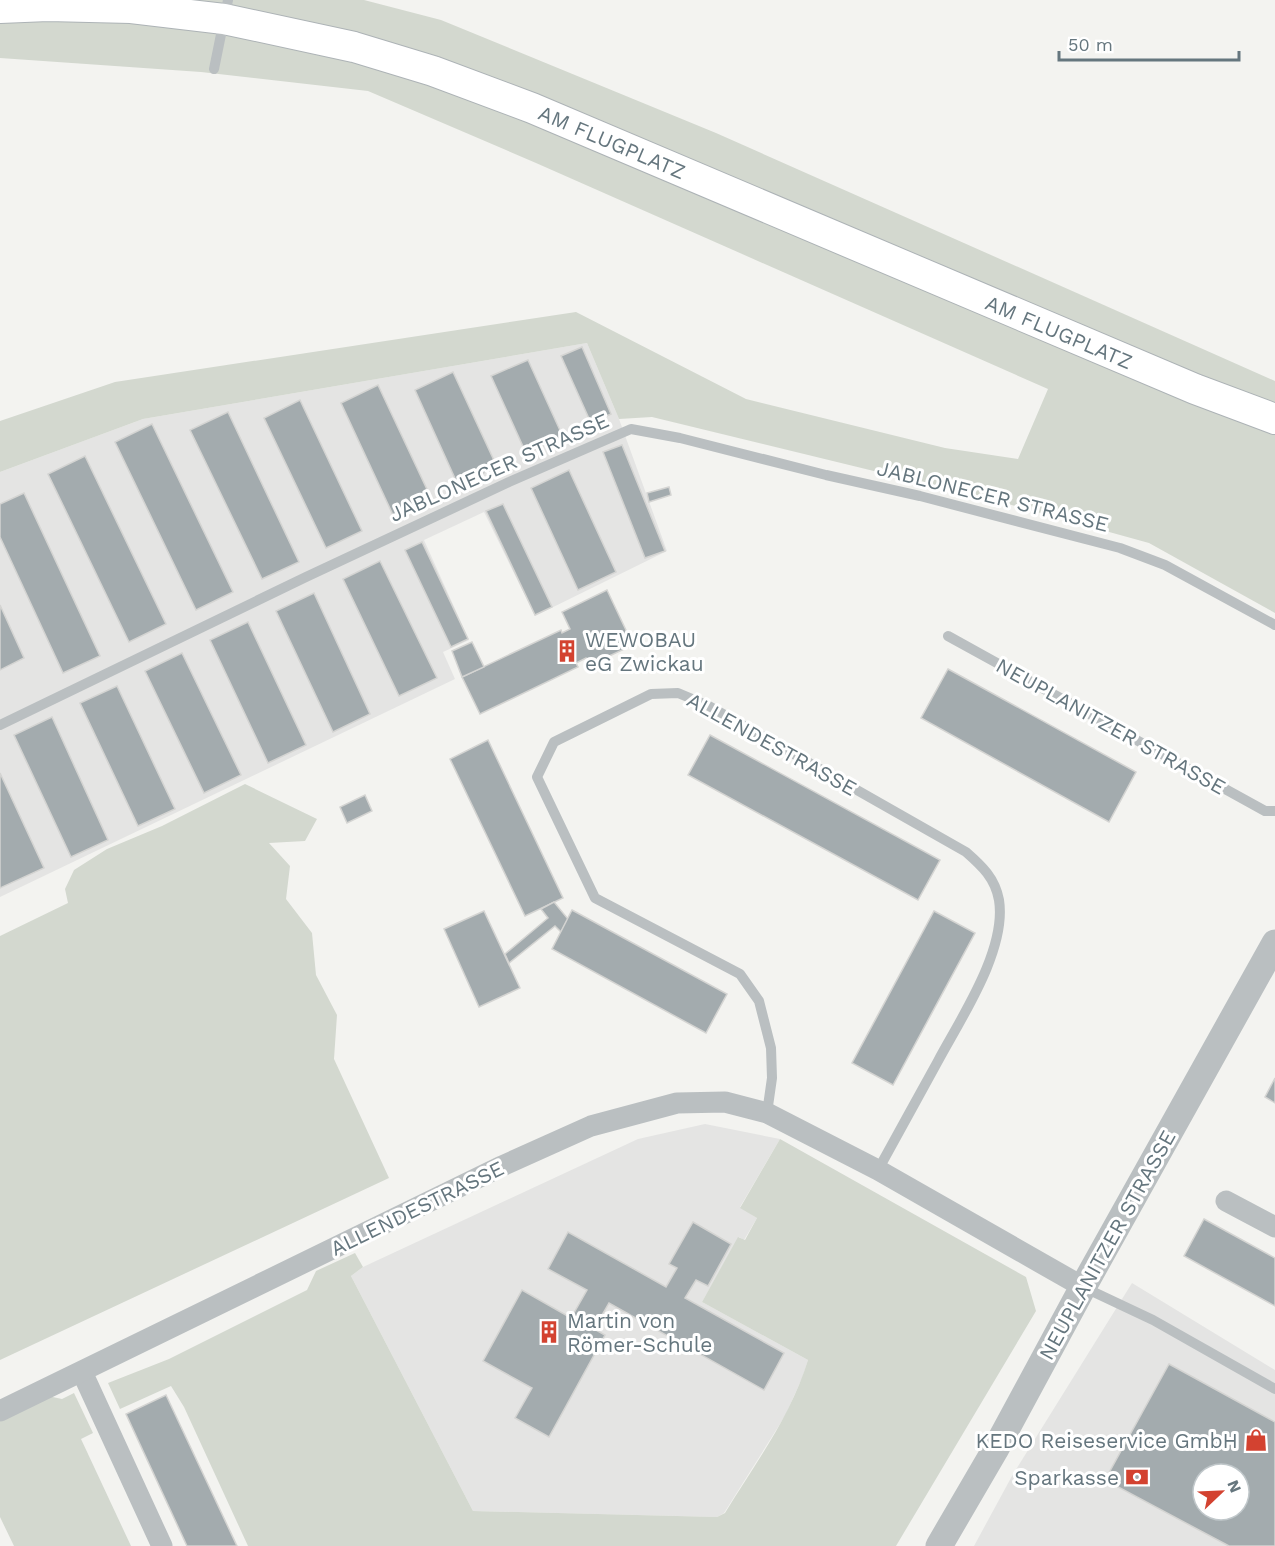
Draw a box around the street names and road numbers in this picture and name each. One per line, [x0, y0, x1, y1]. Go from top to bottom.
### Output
street label: AM FLUGPLATZ [535, 100, 689, 184]
street label: AM FLUGPLATZ [982, 290, 1136, 374]
street label: JABLONECER STRASSE [385, 407, 613, 527]
street label: JABLONECER STRASSE [875, 455, 1111, 537]
street label: NEUPLANITZER STRASSE [992, 652, 1230, 800]
street label: ALLENDESTRASSE [683, 687, 861, 801]
street label: NEUPLANITZER STRASSE [1033, 1126, 1181, 1364]
street label: ALLENDESTRASSE [326, 1155, 508, 1261]

